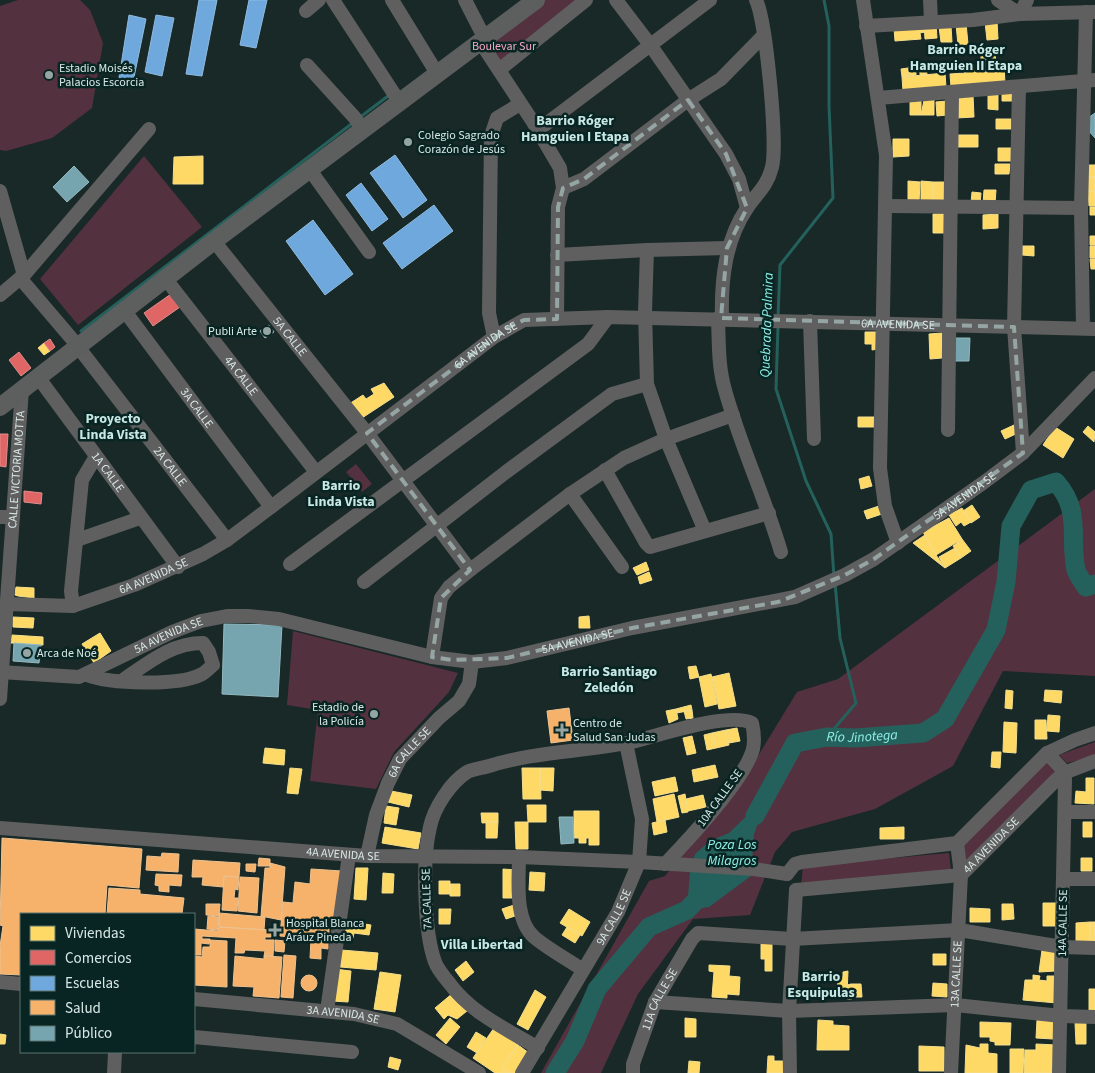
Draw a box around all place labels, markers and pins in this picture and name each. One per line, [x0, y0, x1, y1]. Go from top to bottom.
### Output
place label: Estadio Moisés Palacios Escorcia [59, 60, 144, 91]
marker: Estadio Moisés Palacios Escorcia [43, 69, 55, 81]
place label: Colegio Sagrado Corazón de Jesús [418, 127, 505, 158]
marker: Colegio Sagrado Corazón de Jesús [402, 136, 414, 148]
place label: Publi Arte [208, 323, 257, 340]
marker: Publi Arte [261, 325, 273, 337]
place label: Arca de Noé [37, 645, 97, 662]
marker: Arca de Noé [21, 647, 33, 659]
place label: Estadio de la Policía [312, 699, 364, 730]
marker: Estadio de la Policía [368, 708, 380, 720]
place label: Centro de Salud San Judas [573, 715, 656, 746]
marker: Centro de Salud San Judas [555, 723, 569, 737]
place label: Hospital Blanca Aráuz Pineda [286, 915, 364, 946]
marker: Hospital Blanca Aráuz Pineda [268, 923, 282, 937]

